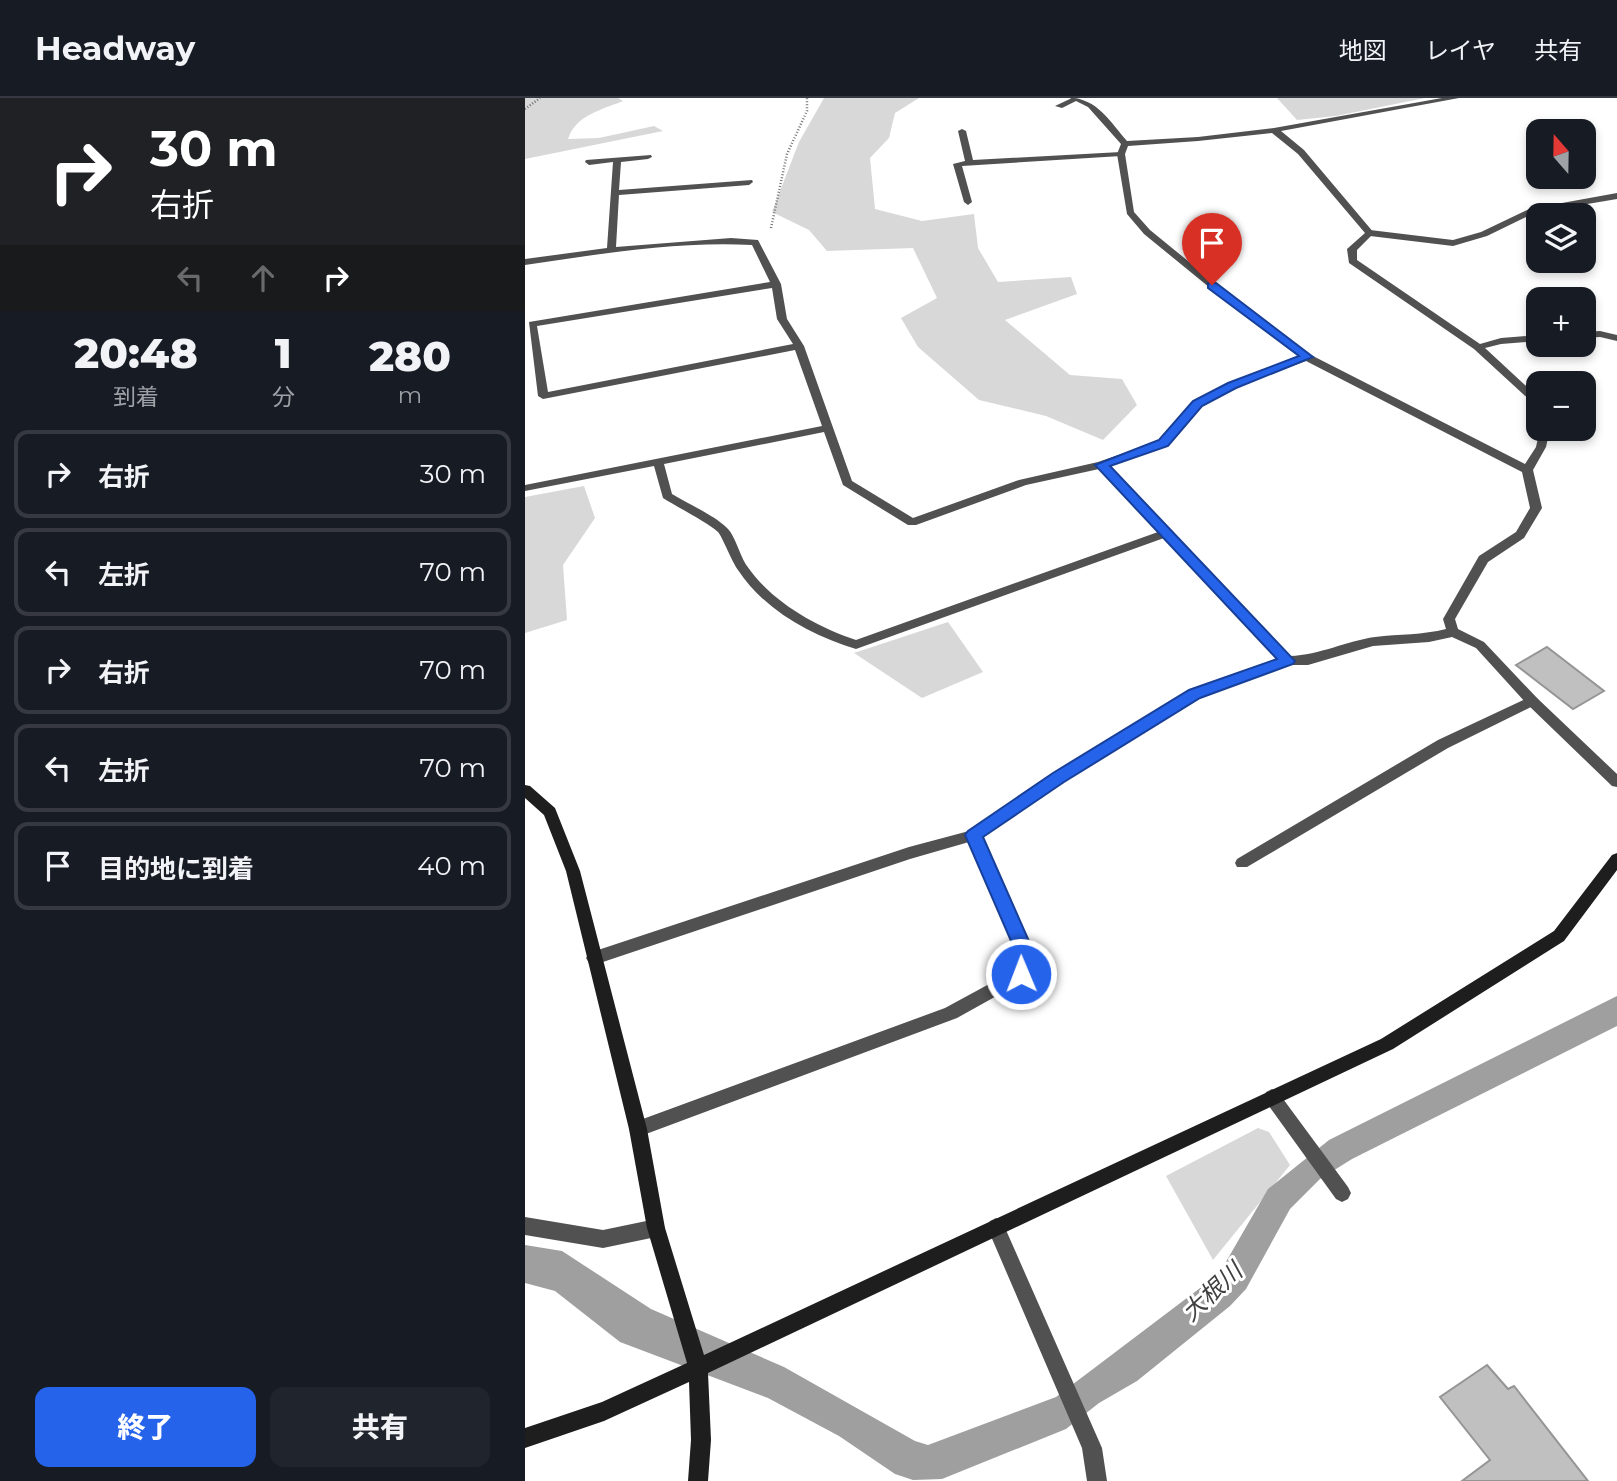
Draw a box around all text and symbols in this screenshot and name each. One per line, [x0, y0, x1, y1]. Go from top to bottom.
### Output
text: Headway [35, 28, 195, 68]
text: 地図 [1339, 36, 1387, 65]
text: レイヤ [1425, 36, 1496, 65]
text: 共有 [1534, 36, 1582, 65]
text: 30 m [150, 119, 278, 178]
north arrow [1526, 119, 1596, 189]
map controls [1526, 119, 1596, 441]
icon: right [35, 126, 126, 217]
text: 右折 [150, 185, 214, 224]
button: layers [1526, 203, 1596, 273]
pin [1182, 213, 1242, 285]
icon: arrive [1193, 224, 1231, 262]
icon: left [171, 259, 209, 297]
icon: ahead [244, 259, 282, 297]
icon: right [317, 259, 355, 297]
button: + [1526, 287, 1596, 357]
text: 20:48 [74, 327, 198, 379]
text: 1 [275, 327, 292, 379]
text: 280 [369, 330, 451, 382]
button: − [1526, 371, 1596, 441]
text: m [398, 381, 422, 409]
text: 到着 [113, 383, 159, 411]
text: 分 [272, 383, 295, 411]
icon: right [39, 455, 77, 493]
text: 30 m [420, 458, 486, 490]
text: 右折 [98, 461, 150, 493]
icon: left [39, 553, 77, 591]
text: 70 m [420, 556, 486, 588]
text: 左折 [98, 559, 150, 591]
icon: right [39, 651, 77, 689]
text: 70 m [420, 654, 486, 686]
text: 右折 [98, 657, 150, 689]
icon: left [39, 749, 77, 787]
text: 70 m [420, 752, 486, 784]
text: 左折 [98, 755, 150, 787]
icon: arrive [39, 847, 77, 885]
text: 40 m [417, 850, 486, 882]
text: 目的地に到着 [98, 853, 254, 885]
position arrow [984, 937, 1058, 1011]
water label: 大根川 [1175, 1254, 1250, 1327]
button: 終了 [35, 1387, 256, 1467]
button: 共有 [270, 1387, 490, 1467]

